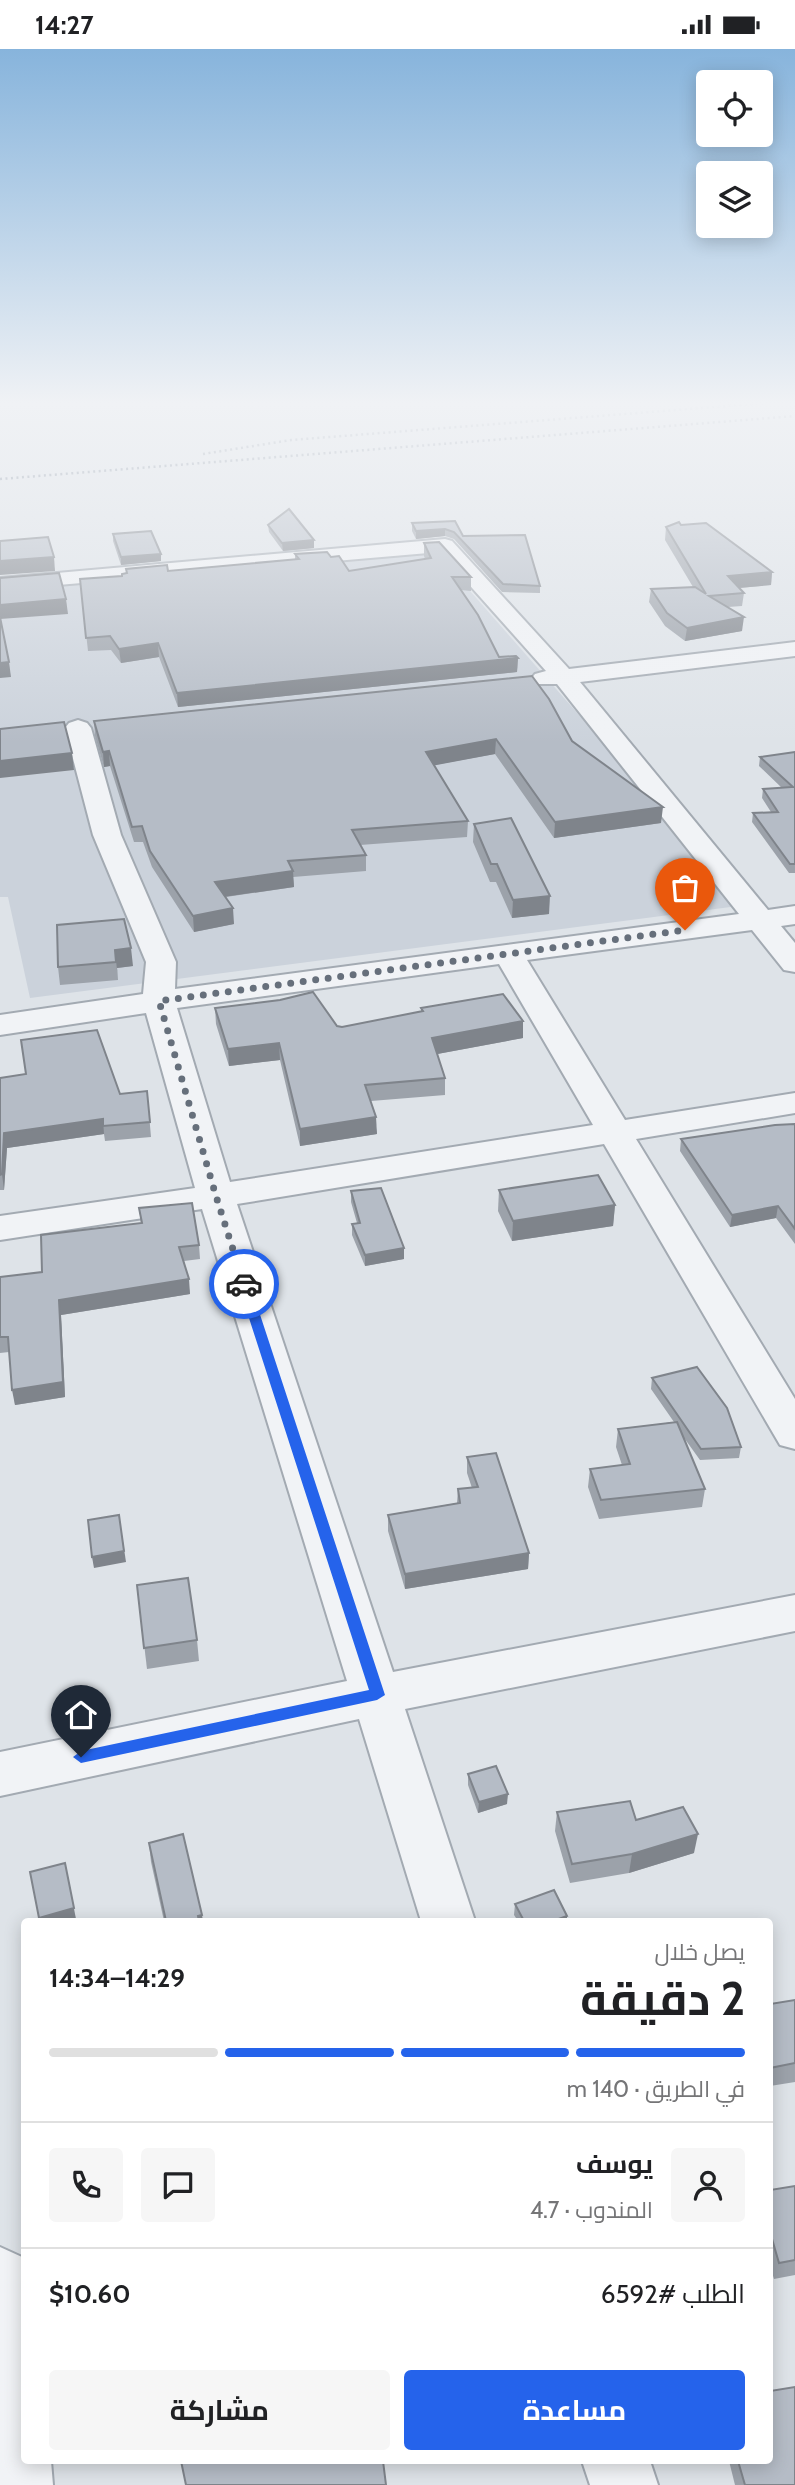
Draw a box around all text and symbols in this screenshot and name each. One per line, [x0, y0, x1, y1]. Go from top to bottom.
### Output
text: 14:27 [35, 9, 94, 41]
map controls [696, 70, 773, 238]
button: locate [696, 70, 773, 147]
button: layers [696, 161, 773, 238]
pin [655, 858, 715, 930]
icon: bag [666, 869, 704, 907]
courier [209, 1249, 279, 1319]
icon: car [225, 1265, 263, 1303]
pin [51, 1685, 111, 1757]
icon: home [62, 1696, 100, 1734]
text: يصل خلال [654, 1938, 745, 1966]
text: 14:29–14:34 [49, 1962, 185, 1994]
text: 2 دقيقة [580, 1971, 745, 2027]
text: في الطريق · 140 m [567, 2075, 745, 2103]
button: phone [49, 2148, 123, 2222]
button: chat [141, 2148, 215, 2222]
text: يوسف [576, 2148, 653, 2180]
button: person [671, 2148, 745, 2222]
text: المندوب · 4.7 [530, 2196, 653, 2224]
text: $10.60 [49, 2278, 130, 2310]
text: الطلب #6592 [601, 2278, 745, 2310]
button: مشاركة [49, 2370, 390, 2450]
button: مساعدة [404, 2370, 745, 2450]

